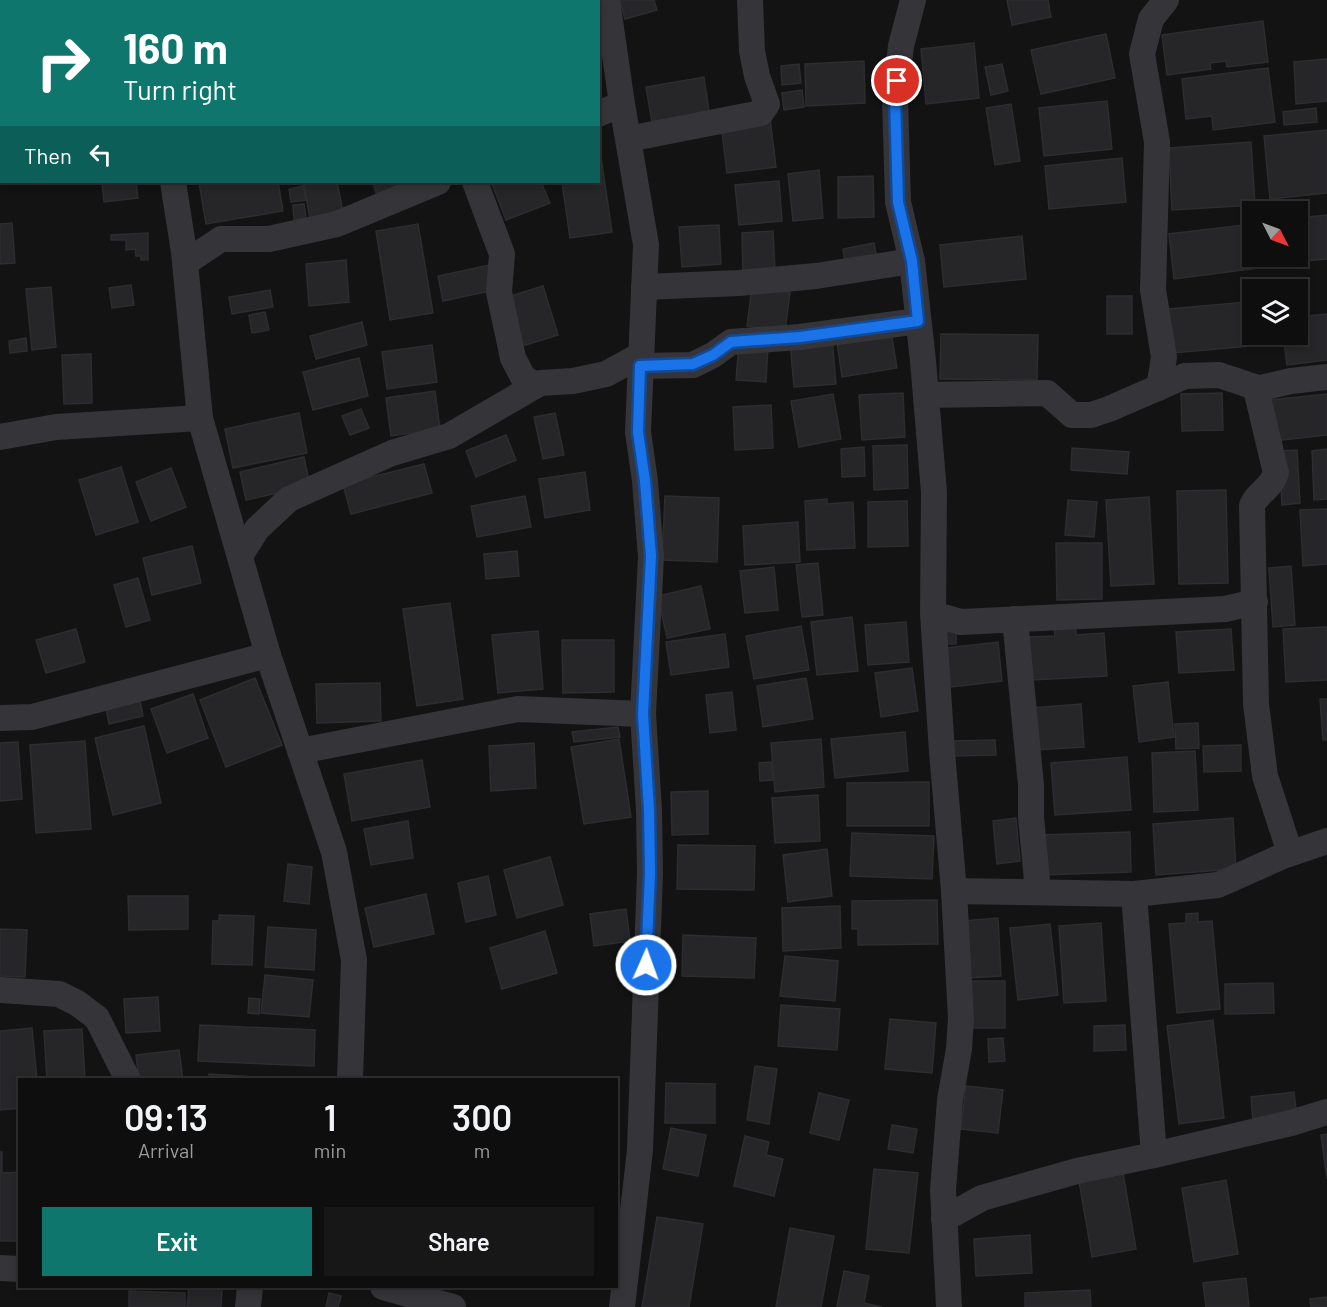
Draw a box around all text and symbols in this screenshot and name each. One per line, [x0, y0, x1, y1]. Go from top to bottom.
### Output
text: 160 m [123, 22, 228, 72]
icon: right [24, 24, 102, 102]
pin [871, 55, 922, 106]
icon: arrive [880, 64, 913, 97]
text: Turn right [123, 73, 237, 105]
icon: left [84, 138, 117, 171]
text: Then [24, 142, 72, 168]
north arrow [1242, 201, 1308, 267]
map controls [1242, 201, 1308, 345]
button: layers [1242, 279, 1308, 345]
position arrow [614, 933, 678, 997]
text: 09:13 [124, 1095, 208, 1138]
text: 1 [324, 1095, 336, 1138]
text: 300 [452, 1095, 512, 1138]
text: Arrival [138, 1138, 194, 1162]
text: min [314, 1138, 346, 1162]
text: m [474, 1138, 490, 1162]
button: Exit [42, 1207, 312, 1276]
button: Share [324, 1207, 594, 1276]

